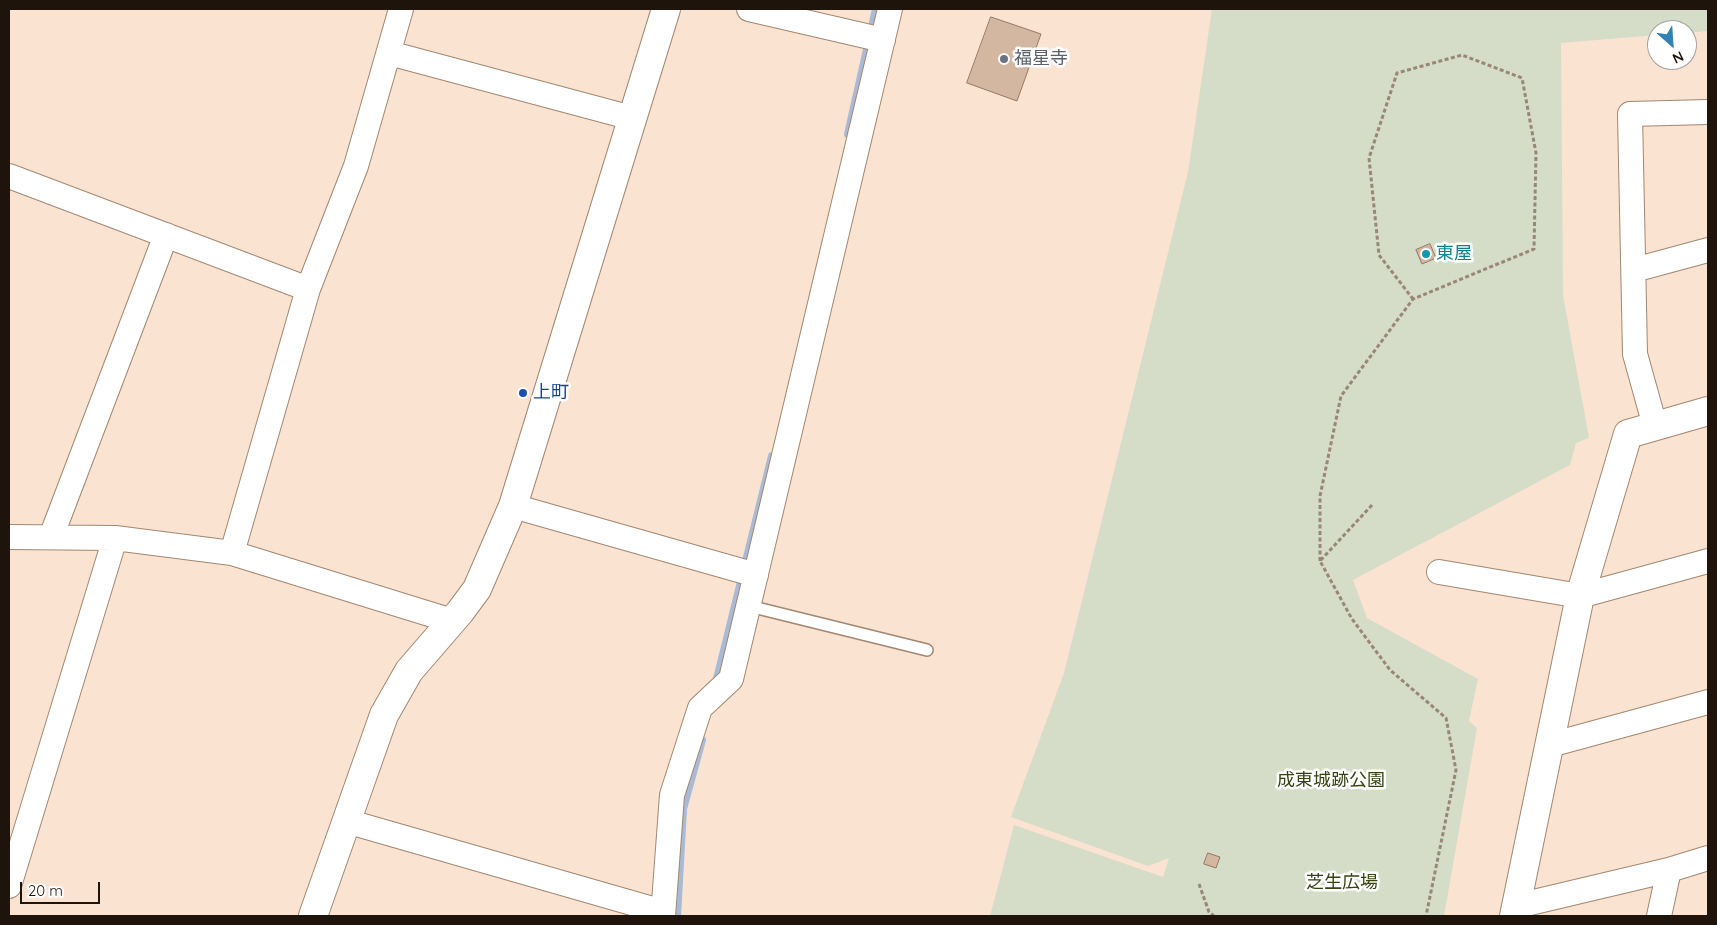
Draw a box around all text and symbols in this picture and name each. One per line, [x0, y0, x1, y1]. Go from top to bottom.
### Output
north arrow [1647, 20, 1697, 70]
text: N [1670, 47, 1687, 68]
place label: 福星寺 [1014, 48, 1068, 70]
marker: 福星寺 [998, 53, 1010, 65]
place label: 東屋 [1436, 243, 1472, 265]
marker: 東屋 [1420, 248, 1432, 260]
place label: 上町 [533, 382, 569, 404]
marker: 上町 [517, 387, 529, 399]
park label: 成東城跡公園 [1277, 770, 1385, 792]
scale bar [22, 872, 102, 904]
park label: 芝生広場 [1306, 872, 1378, 894]
text: 20 m [28, 881, 63, 900]

